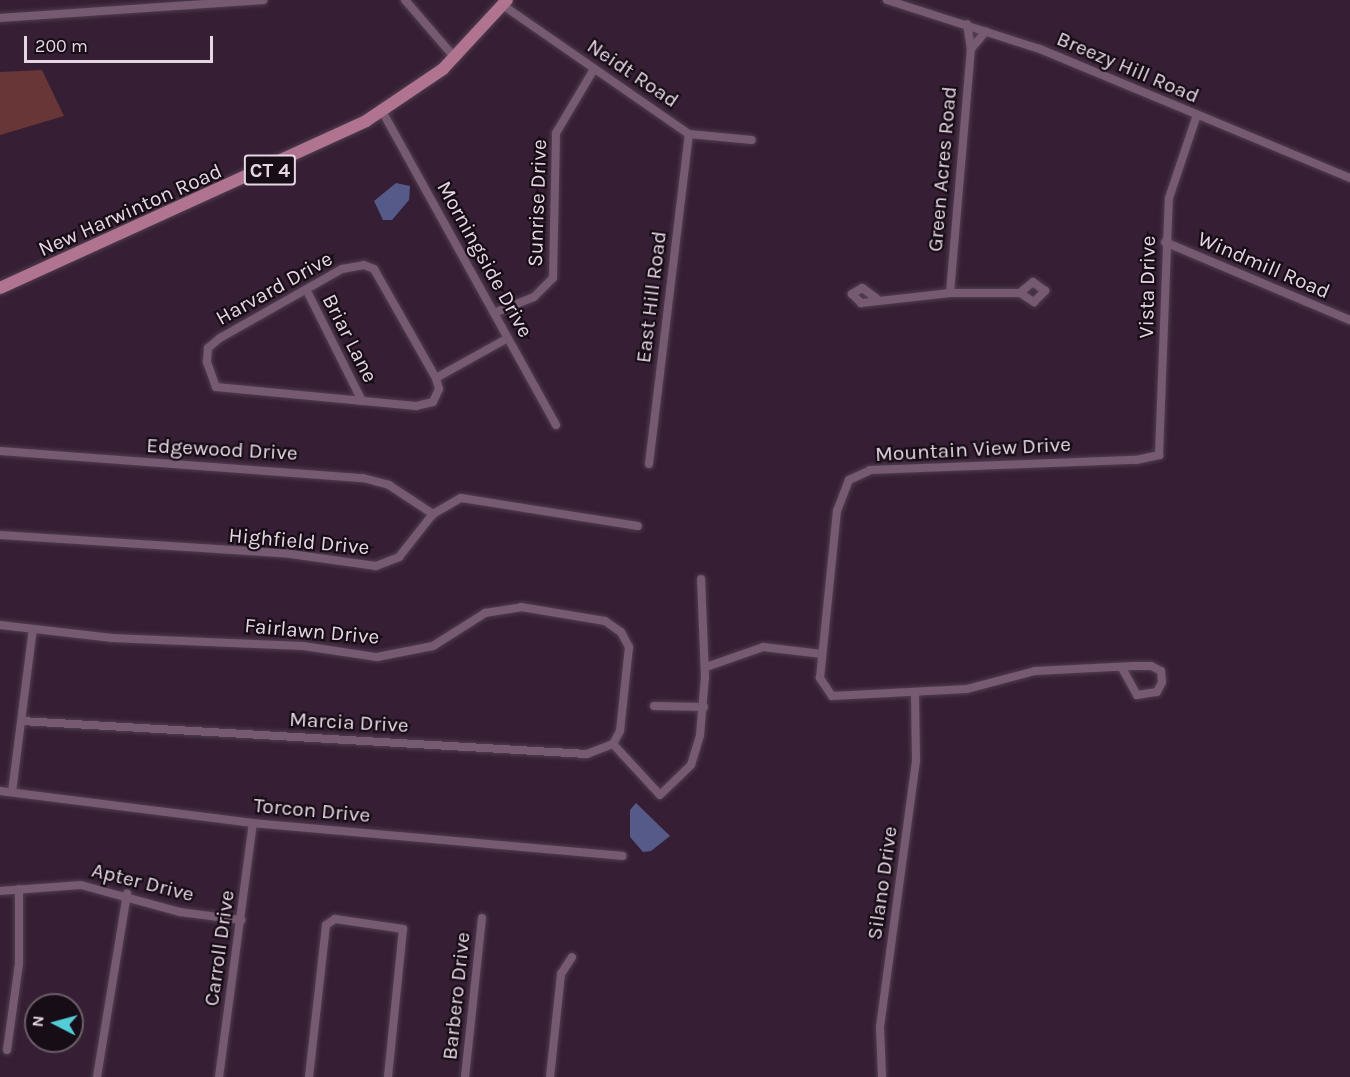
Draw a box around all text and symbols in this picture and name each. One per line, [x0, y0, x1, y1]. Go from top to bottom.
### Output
scale bar [27, 24, 216, 62]
street label: Breezy Hill Road [1053, 26, 1203, 108]
street label: Neidt Road [582, 33, 684, 113]
text: 200 m [35, 35, 88, 57]
street label: Green Acres Road [922, 85, 962, 253]
street label: Sunrise Drive [522, 139, 552, 267]
road number: CT 4 [243, 153, 297, 187]
street label: New Harwinton Road [34, 158, 226, 262]
street label: Morningside Drive [432, 176, 538, 342]
street label: Windmill Road [1194, 226, 1334, 304]
street label: East Hill Road [630, 230, 672, 364]
street label: Vista Drive [1134, 235, 1160, 339]
street label: Harvard Drive [211, 246, 337, 330]
street label: Briar Lane [317, 290, 383, 386]
street label: Mountain View Drive [874, 431, 1072, 467]
street label: Edgewood Drive [146, 432, 298, 466]
street label: Highfield Drive [227, 522, 371, 560]
street label: Fairlawn Drive [244, 613, 380, 649]
street label: Marcia Drive [289, 706, 409, 738]
street label: Torcon Drive [253, 792, 371, 828]
street label: Silano Drive [862, 825, 902, 941]
street label: Apter Drive [89, 857, 197, 907]
street label: Carroll Drive [198, 888, 240, 1008]
street label: Barbero Drive [437, 931, 475, 1061]
north arrow [24, 993, 84, 1053]
text: N [28, 1015, 48, 1028]

